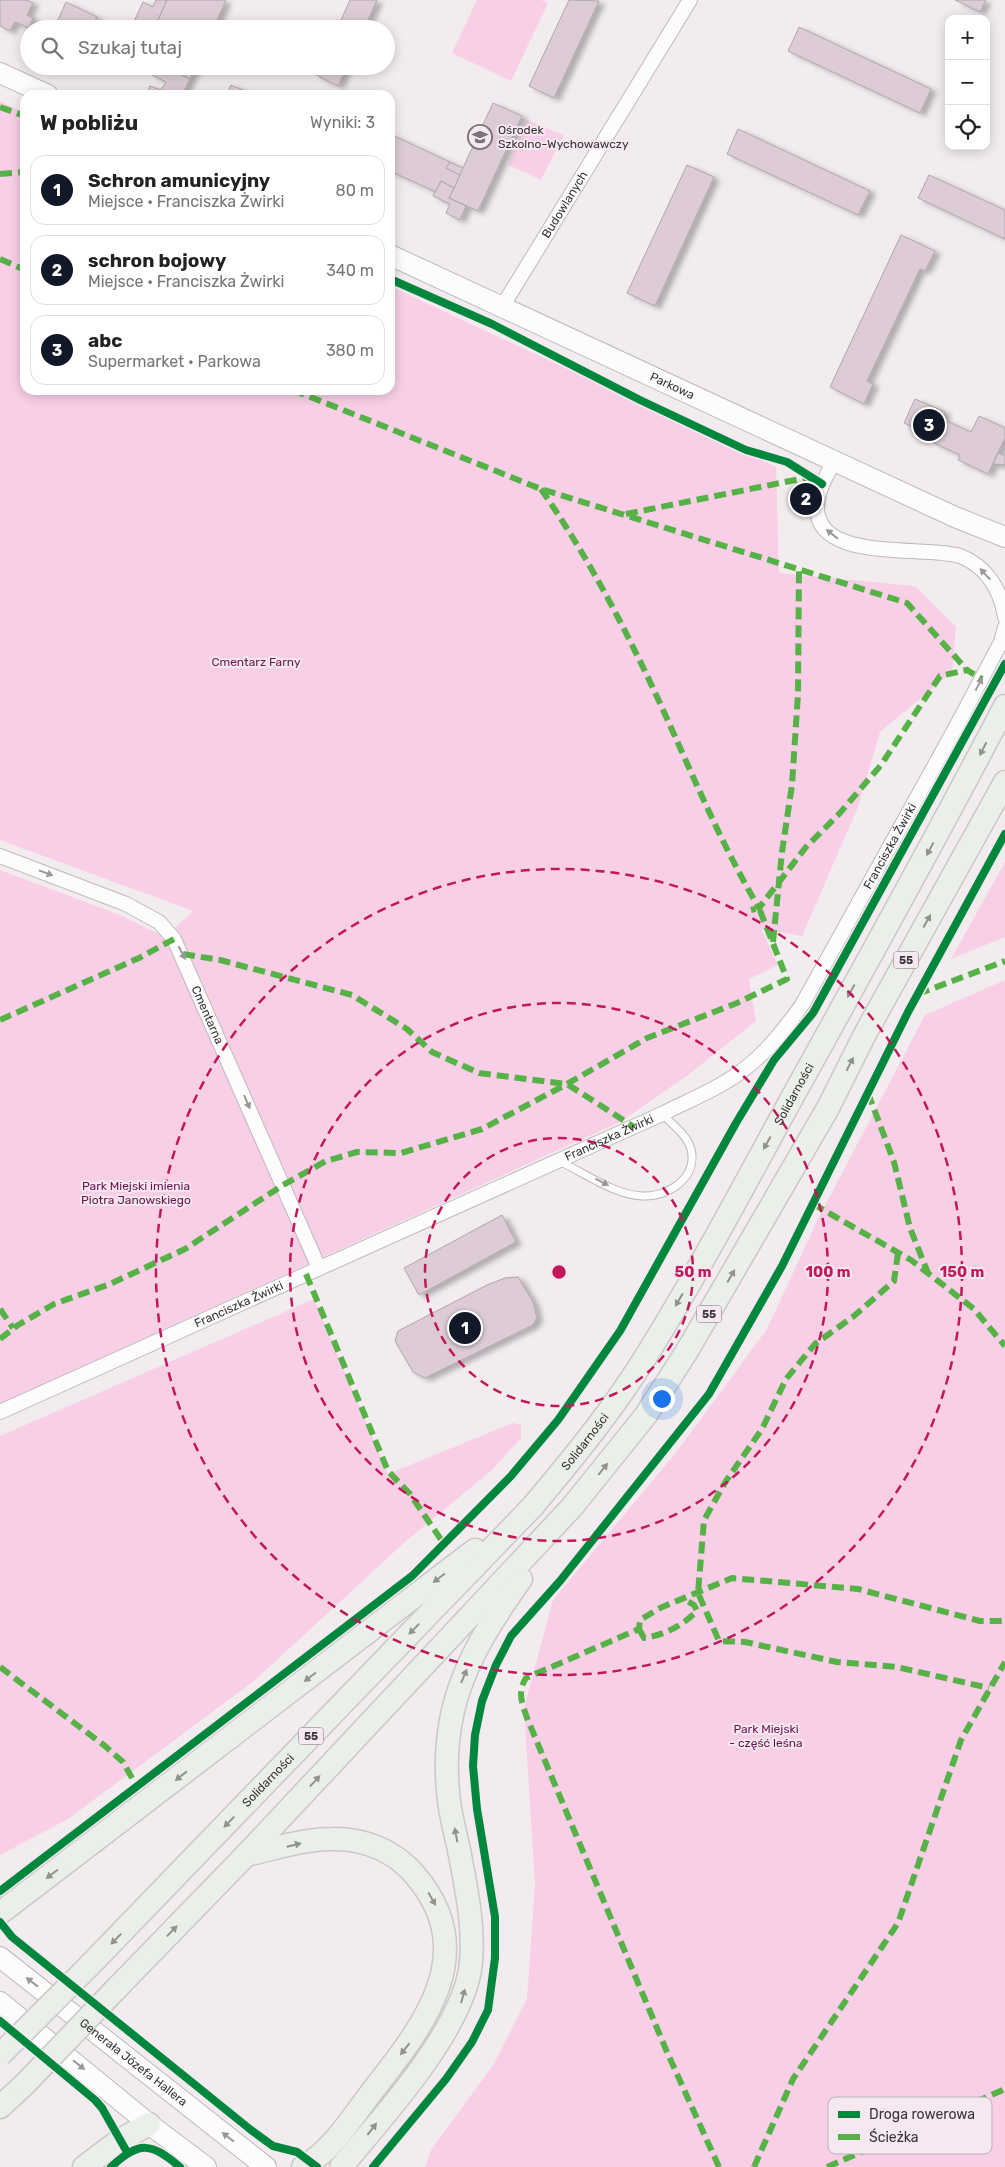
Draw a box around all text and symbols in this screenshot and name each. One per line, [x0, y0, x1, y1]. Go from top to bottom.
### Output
map controls [945, 15, 990, 150]
button: + [945, 15, 990, 60]
search box [20, 20, 395, 75]
icon: search [38, 34, 66, 62]
text: Szukaj tutaj [78, 36, 182, 59]
button: − [945, 60, 990, 105]
button: locate [945, 105, 990, 150]
text: W pobliżu [40, 110, 138, 135]
text: Wyniki: 3 [310, 113, 375, 132]
place label: Ośrodek Szkolno-Wychowawczy [498, 123, 629, 151]
school or university icon: Ośrodek Szkolno-Wychowawczy [467, 124, 493, 150]
text: Schron amunicyjny [88, 169, 270, 192]
street label: Budowlanych [539, 169, 590, 241]
text: 1 [53, 181, 61, 200]
text: 80 m [336, 181, 374, 200]
text: Miejsce · Franciszka Żwirki [88, 192, 284, 211]
text: schron bojowy [88, 249, 226, 272]
text: 2 [52, 261, 62, 280]
text: 340 m [326, 261, 374, 280]
text: Miejsce · Franciszka Żwirki [88, 272, 284, 291]
text: abc [88, 329, 122, 352]
text: 3 [52, 341, 62, 360]
text: 380 m [326, 341, 374, 360]
text: Supermarket · Parkowa [88, 352, 261, 371]
street label: Parkowa [648, 369, 697, 402]
pin: 3 [913, 406, 945, 444]
pin: 2 [790, 480, 822, 518]
one-way arrow [826, 529, 839, 540]
one-way arrow [979, 568, 991, 580]
park label: Cmentarz Farny [211, 655, 301, 669]
one-way arrow [975, 677, 983, 691]
one-way arrow [979, 742, 987, 756]
street label: Franciszka Żwirki [861, 801, 919, 891]
one-way arrow [926, 842, 934, 857]
one-way arrow [38, 870, 53, 877]
one-way arrow [923, 914, 931, 929]
one-way arrow [178, 946, 186, 960]
road number: 55 [894, 952, 918, 968]
street label: Cmentarna [188, 983, 226, 1046]
one-way arrow [847, 984, 855, 999]
one-way arrow [846, 1057, 854, 1072]
street label: Solidarności [771, 1061, 817, 1128]
one-way arrow [243, 1095, 251, 1109]
street label: Franciszka Żwirki [563, 1112, 656, 1164]
one-way arrow [763, 1136, 771, 1150]
one-way arrow [595, 1178, 609, 1186]
park label: Park Miejski imienia Piotra Janowskiego [81, 1179, 191, 1207]
centre of rings [550, 1263, 568, 1281]
text: 50 m [675, 1263, 711, 1281]
text: 100 m [806, 1263, 850, 1281]
text: 150 m [940, 1263, 984, 1281]
one-way arrow [727, 1270, 736, 1283]
street label: Franciszka Żwirki [192, 1278, 286, 1331]
one-way arrow [674, 1293, 683, 1306]
road number: 55 [696, 1306, 722, 1322]
pin: 1 [449, 1309, 481, 1347]
your location [649, 1386, 675, 1412]
street label: Solidarności [559, 1411, 612, 1473]
one-way arrow [597, 1463, 608, 1476]
one-way arrow [432, 1573, 446, 1583]
one-way arrow [409, 1623, 421, 1635]
one-way arrow [460, 1668, 468, 1683]
one-way arrow [304, 1671, 317, 1682]
park label: Park Miejski - część leśna [729, 1722, 803, 1750]
road number: 55 [298, 1728, 324, 1744]
street label: Solidarności [239, 1751, 297, 1810]
one-way arrow [175, 1770, 188, 1781]
one-way arrow [310, 1775, 321, 1788]
one-way arrow [223, 1815, 235, 1827]
one-way arrow [451, 1827, 459, 1843]
one-way arrow [286, 1840, 302, 1848]
one-way arrow [46, 1869, 59, 1880]
one-way arrow [428, 1892, 436, 1907]
one-way arrow [166, 1925, 178, 1937]
one-way arrow [110, 1932, 122, 1944]
one-way arrow [25, 1977, 39, 1987]
one-way arrow [459, 1988, 467, 2003]
street label: Generała Józefa Hallera [77, 2016, 190, 2109]
one-way arrow [400, 2042, 410, 2056]
one-way arrow [72, 2059, 85, 2070]
legend [828, 2097, 992, 2154]
text: Droga rowerowa [869, 2106, 975, 2123]
one-way arrow [367, 2123, 378, 2136]
text: Ścieżka [869, 2128, 919, 2146]
one-way arrow [222, 2131, 235, 2142]

